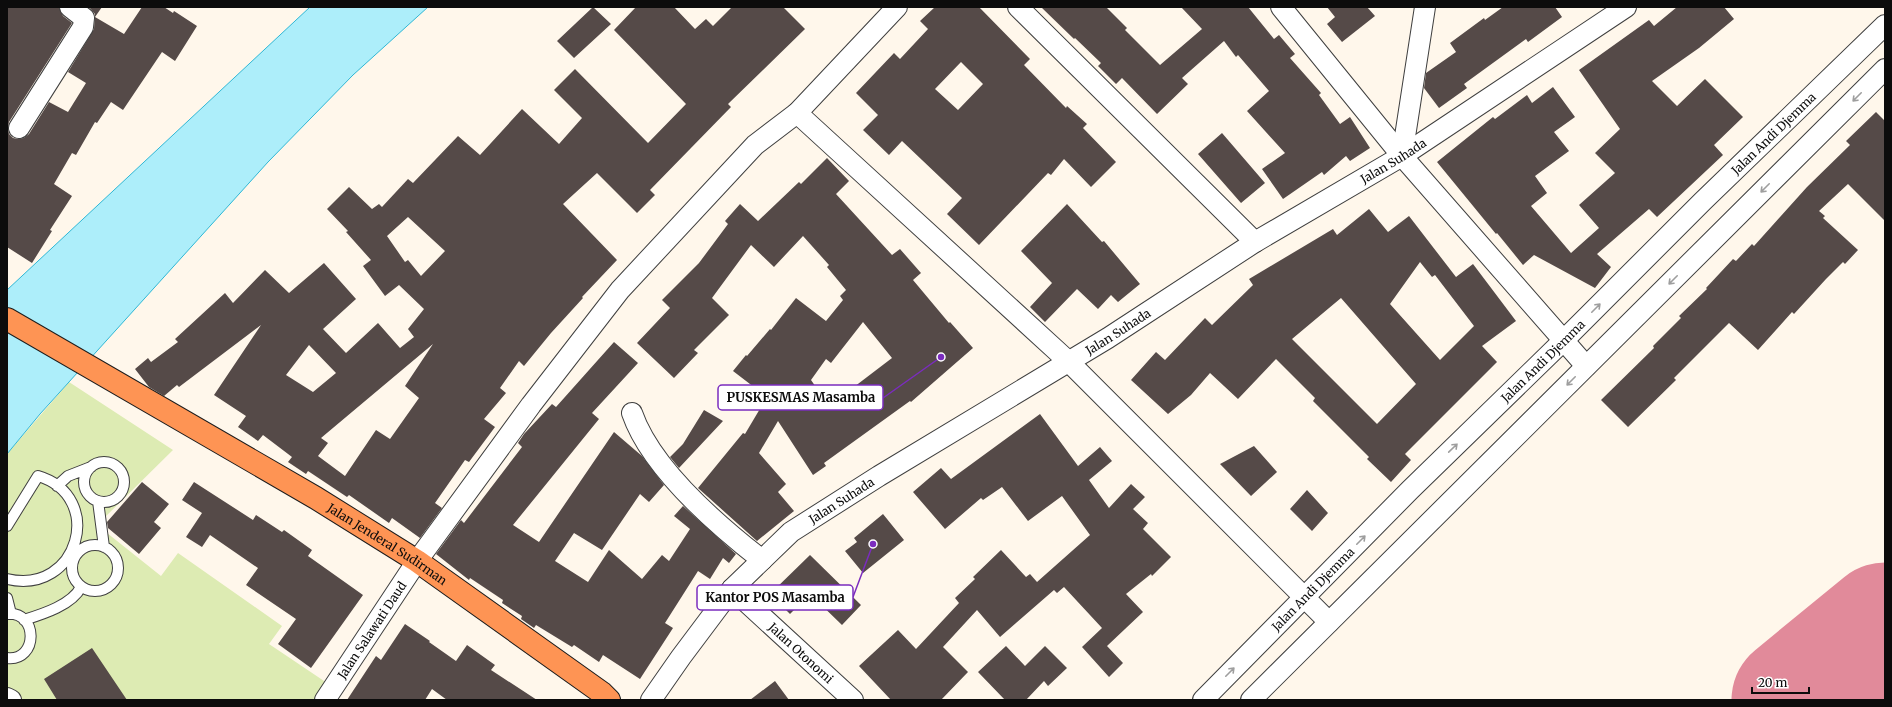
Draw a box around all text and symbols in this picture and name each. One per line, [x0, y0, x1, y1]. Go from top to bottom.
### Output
street label: Jalan Andi Djemma [1727, 89, 1819, 178]
one-way arrow [1852, 92, 1862, 101]
street label: Jalan Suhada [1357, 134, 1429, 187]
one-way arrow [1760, 183, 1770, 193]
one-way arrow [1668, 275, 1678, 285]
one-way arrow [1591, 303, 1601, 313]
street label: Jalan Suhada [1082, 305, 1154, 358]
street label: Jalan Andi Djemma [1497, 316, 1588, 406]
one-way arrow [1566, 376, 1576, 386]
callout: PUSKESMAS Masamba [718, 385, 883, 410]
text: PUSKESMAS Masamba [727, 389, 875, 406]
one-way arrow [1448, 443, 1458, 453]
street label: Jalan Suhada [805, 473, 877, 527]
street label: Jalan Jenderal Sudirman [324, 499, 450, 588]
one-way arrow [1356, 535, 1366, 545]
street label: Jalan Andi Djemma [1267, 544, 1357, 635]
street label: Jalan Salawati Daud [333, 578, 409, 682]
callout: Kantor POS Masamba [697, 585, 853, 610]
text: Kantor POS Masamba [705, 589, 845, 606]
street label: Jalan Otonomi [765, 618, 837, 686]
one-way arrow [1226, 667, 1235, 677]
scale bar [1752, 669, 1809, 695]
text: 20 m [1758, 675, 1787, 690]

